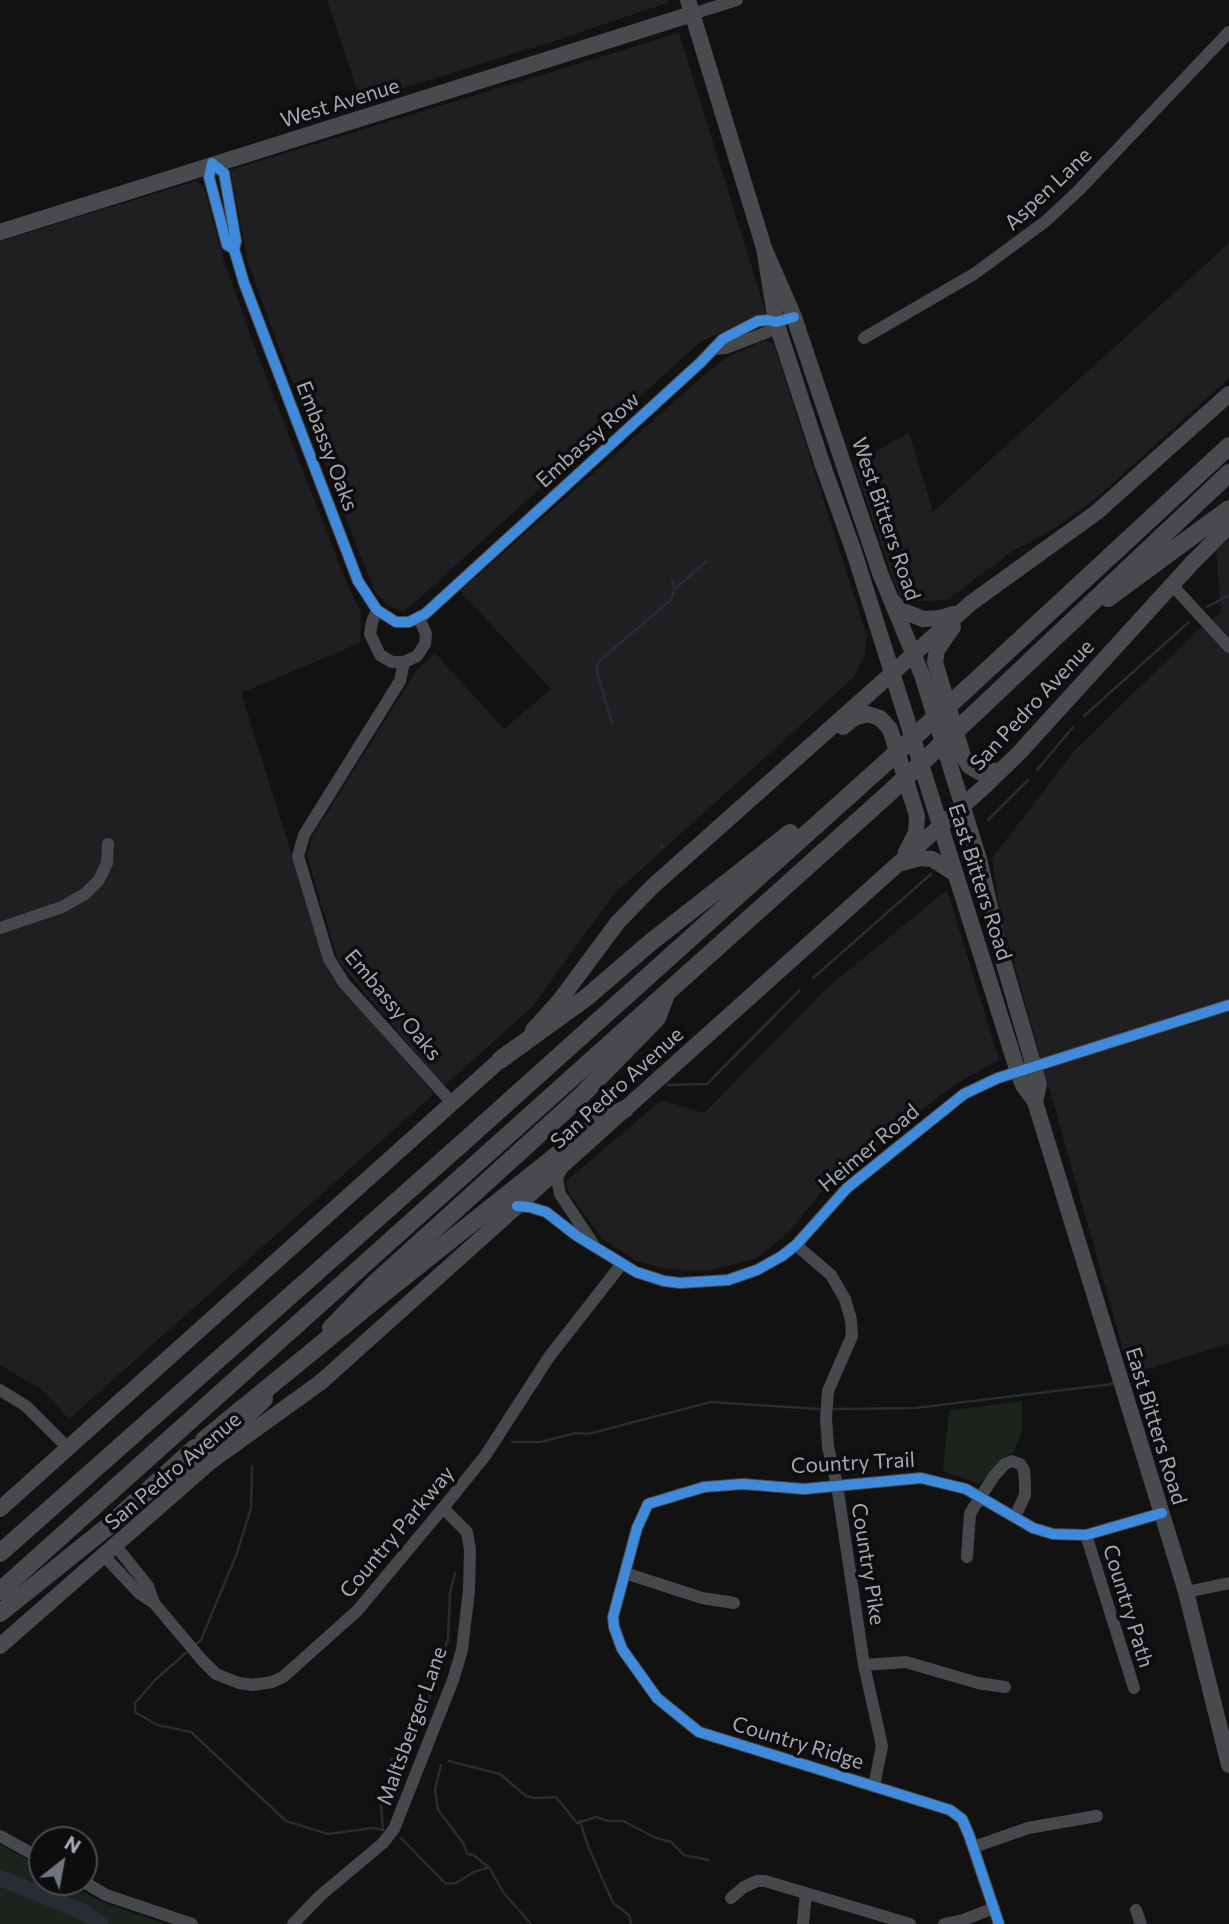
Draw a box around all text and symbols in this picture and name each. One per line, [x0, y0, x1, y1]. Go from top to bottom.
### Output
street label: West Avenue [277, 73, 403, 133]
street label: Aspen Lane [999, 142, 1097, 236]
street label: Embassy Oaks [291, 378, 363, 514]
street label: Embassy Row [531, 387, 645, 493]
street label: West Bitters Road [846, 434, 926, 604]
street label: San Pedro Avenue [965, 634, 1099, 776]
street label: East Bitters Road [943, 800, 1017, 964]
street label: Embassy Oaks [339, 944, 447, 1066]
street label: San Pedro Avenue [545, 1022, 689, 1154]
street label: Heimer Road [814, 1099, 924, 1197]
street label: East Bitters Road [1120, 1344, 1192, 1508]
street label: San Pedro Avenue [100, 1407, 246, 1535]
street label: Country Trail [790, 1447, 916, 1479]
street label: Country Parkway [334, 1461, 460, 1603]
street label: Country Pike [846, 1501, 890, 1627]
street label: Country Path [1097, 1541, 1159, 1671]
street label: Maltsberger Lane [372, 1643, 452, 1809]
street label: Country Ridge [729, 1711, 867, 1775]
north arrow [28, 1826, 98, 1896]
text: N [61, 1831, 85, 1858]

